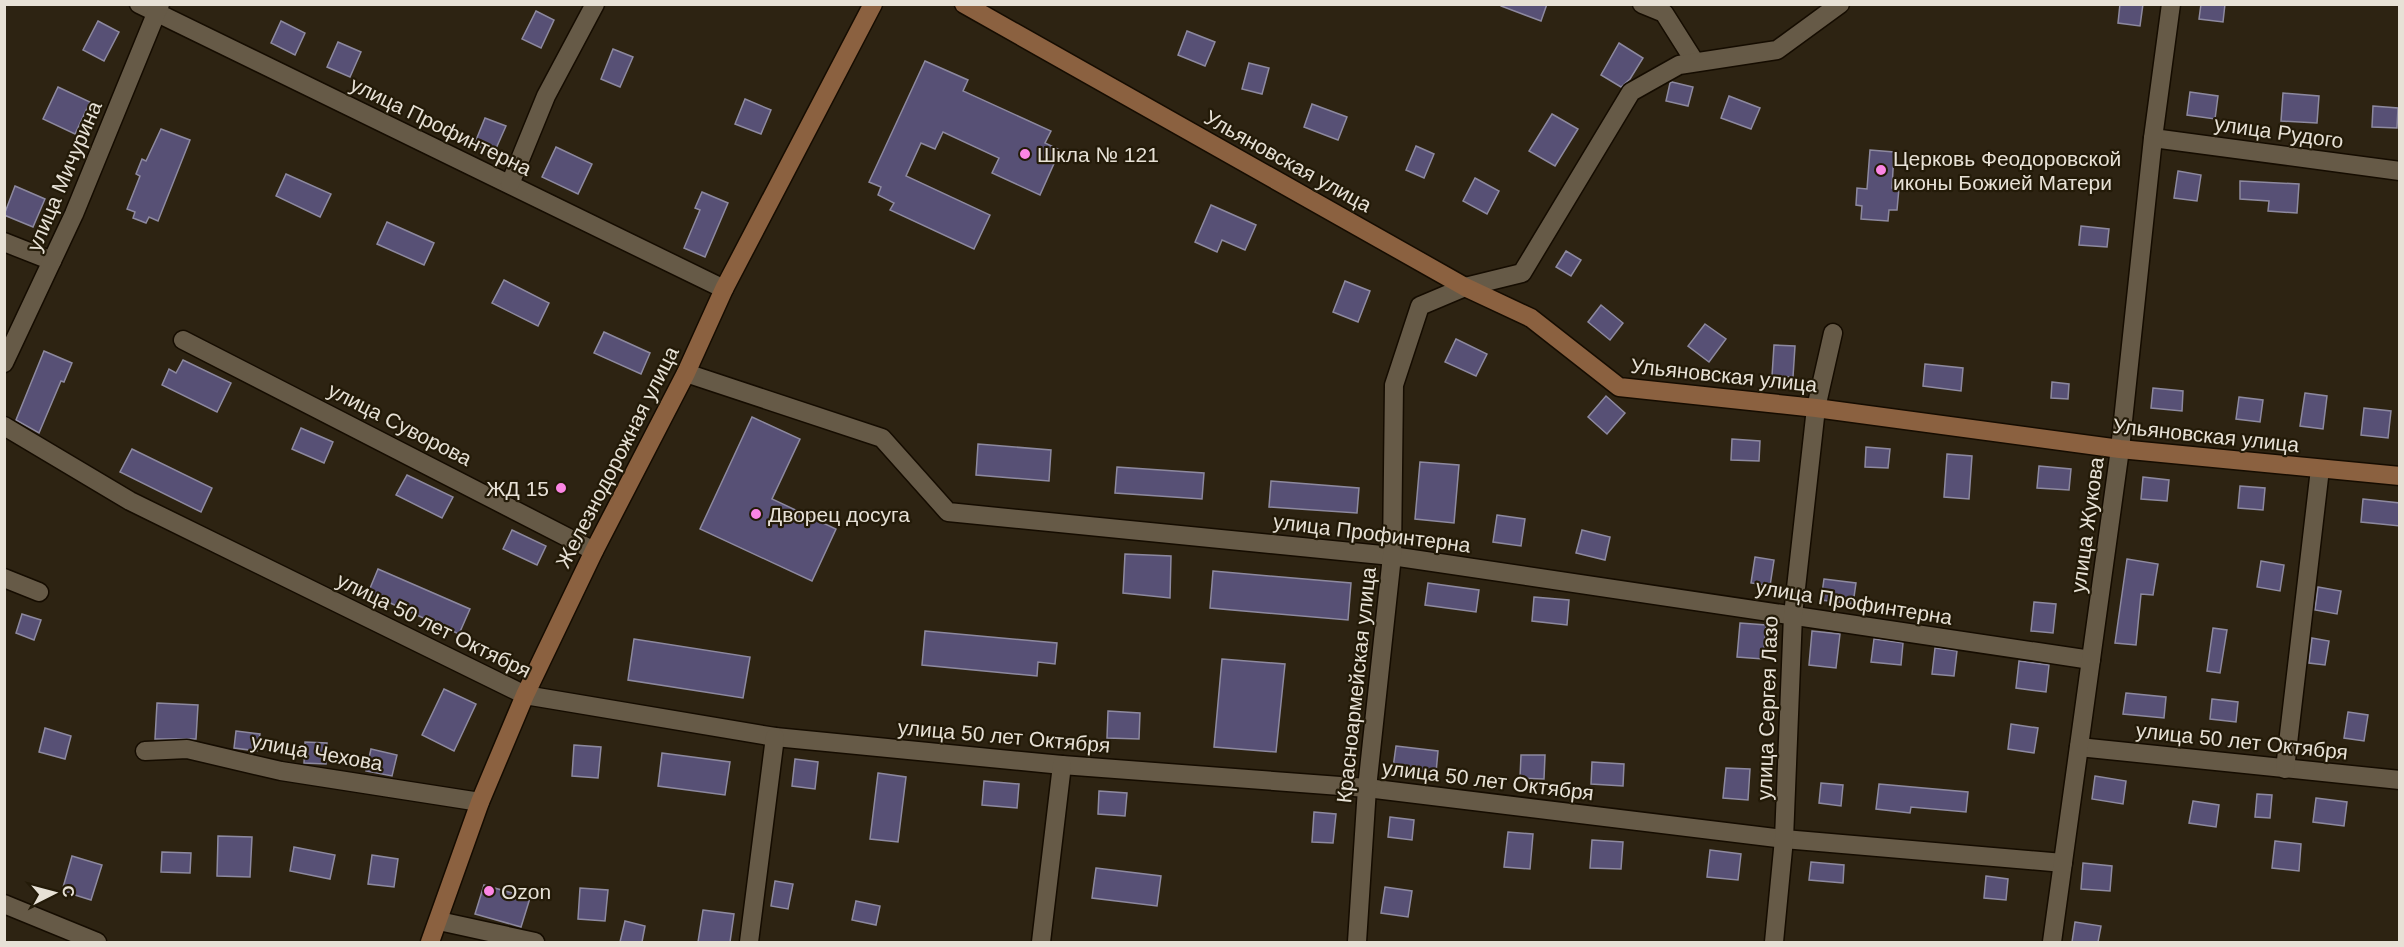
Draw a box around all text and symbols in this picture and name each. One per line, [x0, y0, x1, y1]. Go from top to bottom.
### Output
street label: улица Профинтерна [347, 72, 536, 180]
street label: улица Мичурина [22, 97, 106, 254]
street label: Ульяновская улица [1200, 105, 1376, 217]
street label: улица Рудого [2213, 112, 2345, 152]
place label: Шкла № 121 [1037, 143, 1159, 166]
marker: Шкла № 121 [1018, 147, 1032, 161]
place label: Церковь Феодоровской иконы Божией Матери [1893, 147, 2121, 194]
marker: Церковь Феодоровской иконы Божией Матери [1874, 163, 1888, 177]
street label: Железнодорожная улица [551, 342, 683, 572]
street label: Ульяновская улица [1630, 354, 1819, 396]
street label: улица Суворова [324, 378, 476, 470]
street label: Ульяновская улица [2112, 414, 2301, 456]
street label: улица Жукова [2066, 455, 2108, 594]
place label: ЖД 15 [486, 477, 549, 500]
marker: ЖД 15 [554, 481, 568, 495]
place label: Дворец досуга [768, 503, 910, 526]
marker: Дворец досуга [749, 507, 763, 521]
street label: улица Профинтерна [1272, 509, 1472, 557]
street label: Красноармейская улица [1332, 565, 1380, 804]
street label: улица 50 лет Октября [333, 568, 535, 682]
street label: улица Профинтерна [1754, 575, 1954, 629]
street label: улица Сергея Лазо [1752, 615, 1782, 801]
street label: улица 50 лет Октября [897, 715, 1111, 757]
street label: улица 50 лет Октября [2135, 718, 2349, 764]
street label: улица Чехова [249, 729, 385, 775]
street label: улица 50 лет Октября [1381, 756, 1595, 804]
north arrow [24, 863, 84, 923]
place label: Ozon [501, 880, 551, 903]
marker: Ozon [482, 884, 496, 898]
text: С [59, 885, 78, 899]

